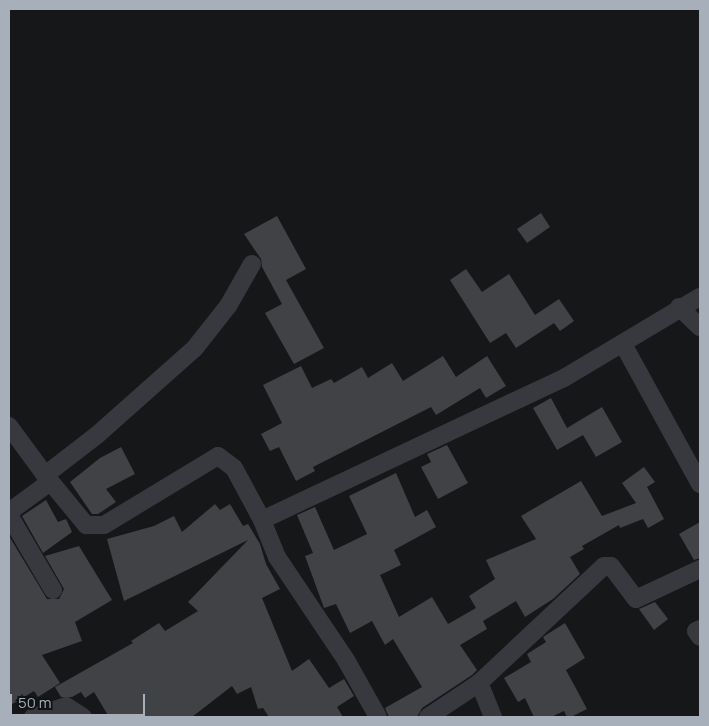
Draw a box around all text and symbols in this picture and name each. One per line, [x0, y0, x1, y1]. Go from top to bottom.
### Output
scale bar [12, 684, 148, 716]
text: 50 m [18, 692, 52, 713]

